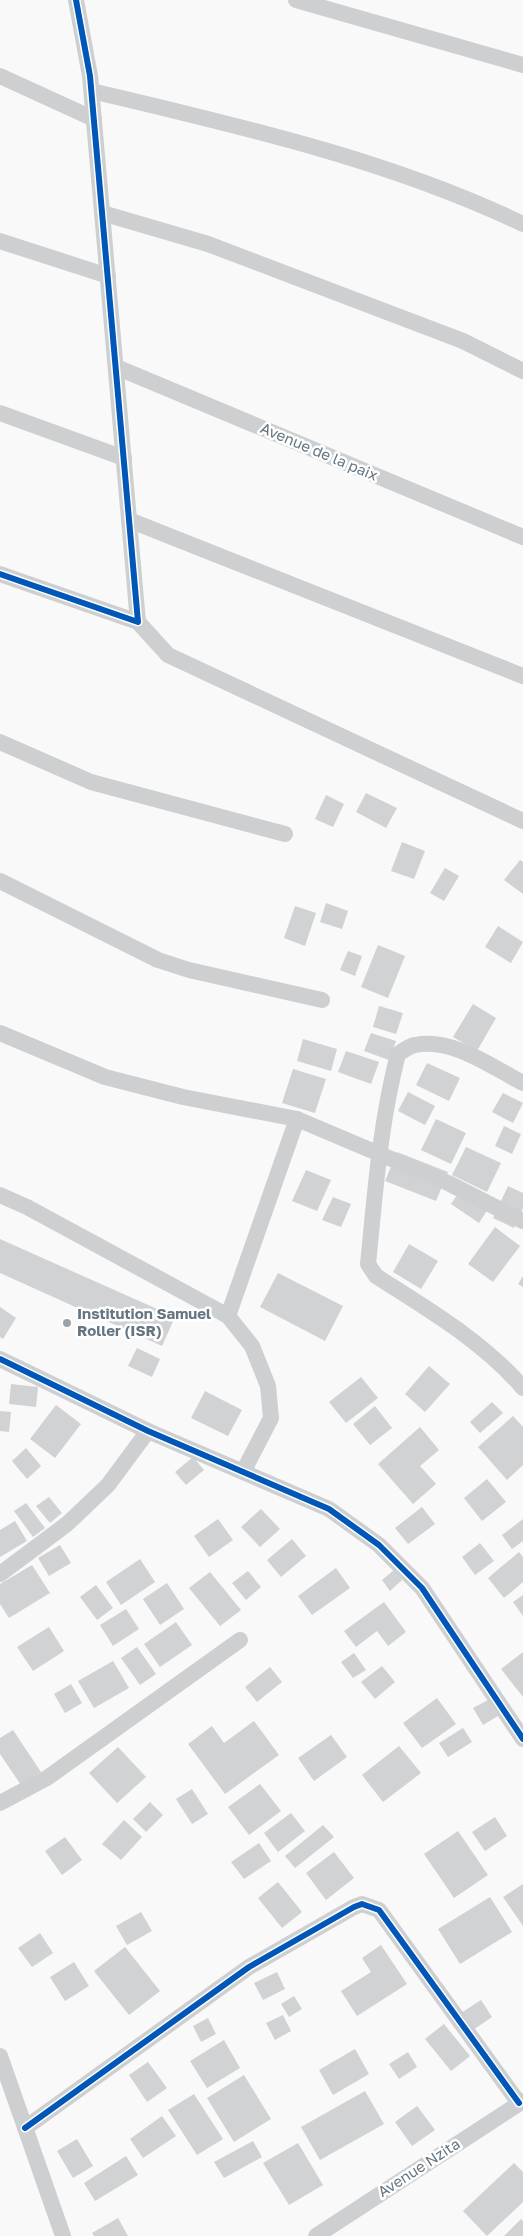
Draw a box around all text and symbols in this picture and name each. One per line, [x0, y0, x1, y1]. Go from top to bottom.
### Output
street label: Avenue de la paix [258, 418, 381, 484]
place label: Institution Samuel Roller (ISR) [77, 1304, 211, 1339]
marker: Institution Samuel Roller (ISR) [61, 1317, 73, 1329]
street label: Avenue Nzita [374, 2134, 463, 2200]

